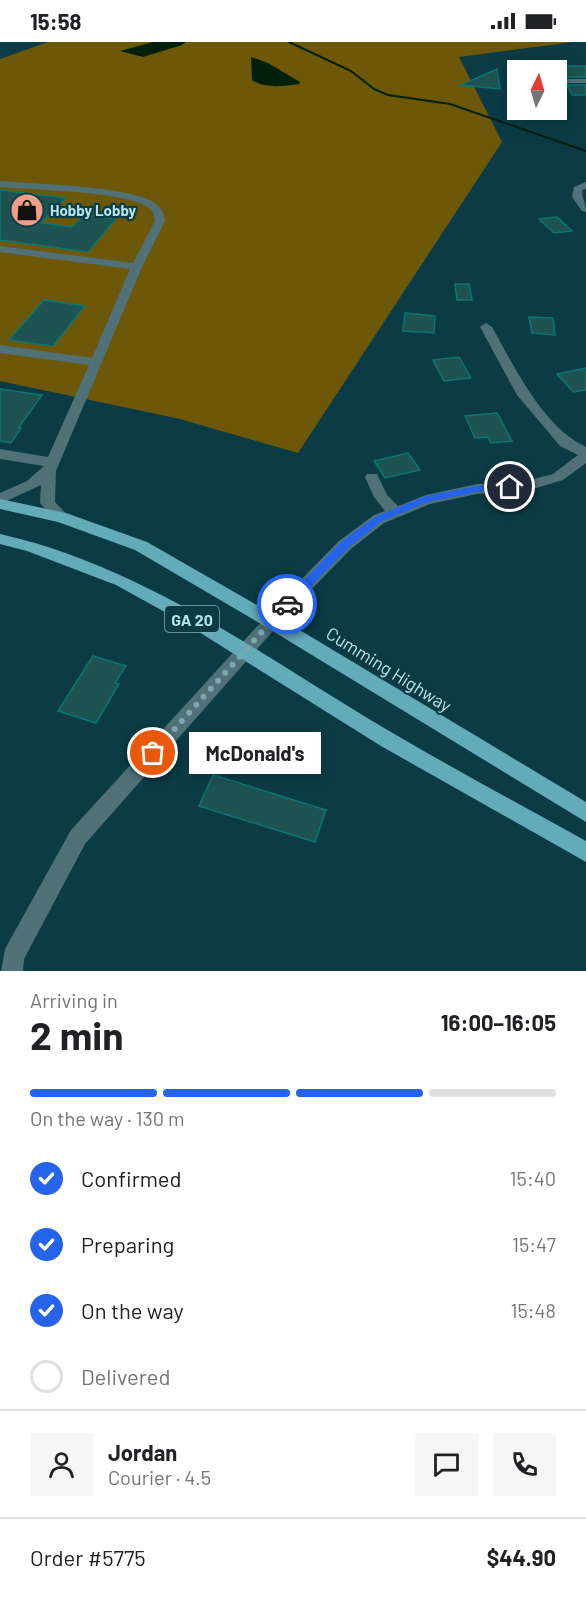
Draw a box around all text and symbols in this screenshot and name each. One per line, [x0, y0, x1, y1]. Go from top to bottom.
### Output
text: 15:58 [30, 8, 81, 34]
north arrow [507, 60, 567, 120]
map controls [507, 60, 567, 120]
shop icon: Hobby Lobby [9, 192, 45, 228]
place label: Hobby Lobby [50, 201, 137, 219]
pin [484, 461, 535, 512]
icon: home [493, 470, 526, 503]
courier [257, 574, 317, 634]
icon: car [271, 588, 304, 621]
road number: GA 20 [165, 606, 219, 632]
street label: Cumming Highway [322, 622, 456, 716]
pin [127, 727, 178, 778]
callout: McDonald's [189, 732, 321, 774]
icon: bag [136, 736, 169, 769]
text: McDonald's [205, 741, 305, 765]
text: Arriving in [30, 988, 118, 1012]
text: 16:00–16:05 [441, 1009, 556, 1035]
text: 2 min [30, 1011, 123, 1058]
text: On the way · 130 m [30, 1106, 185, 1130]
icon: check [30, 1162, 63, 1195]
text: Confirmed [81, 1165, 181, 1191]
text: 15:40 [510, 1166, 556, 1190]
icon: check [30, 1228, 63, 1261]
text: Preparing [81, 1231, 174, 1257]
text: 15:47 [512, 1232, 556, 1256]
icon: check [30, 1294, 63, 1327]
text: On the way [81, 1297, 184, 1323]
text: 15:48 [511, 1298, 556, 1322]
text: Delivered [81, 1363, 170, 1389]
button: person [30, 1433, 93, 1496]
button: chat [415, 1433, 478, 1496]
button: phone [493, 1433, 556, 1496]
text: Jordan [108, 1439, 177, 1465]
text: Courier · 4.5 [108, 1465, 211, 1489]
text: Order #5775 [30, 1544, 146, 1570]
text: $44.90 [487, 1544, 556, 1570]

